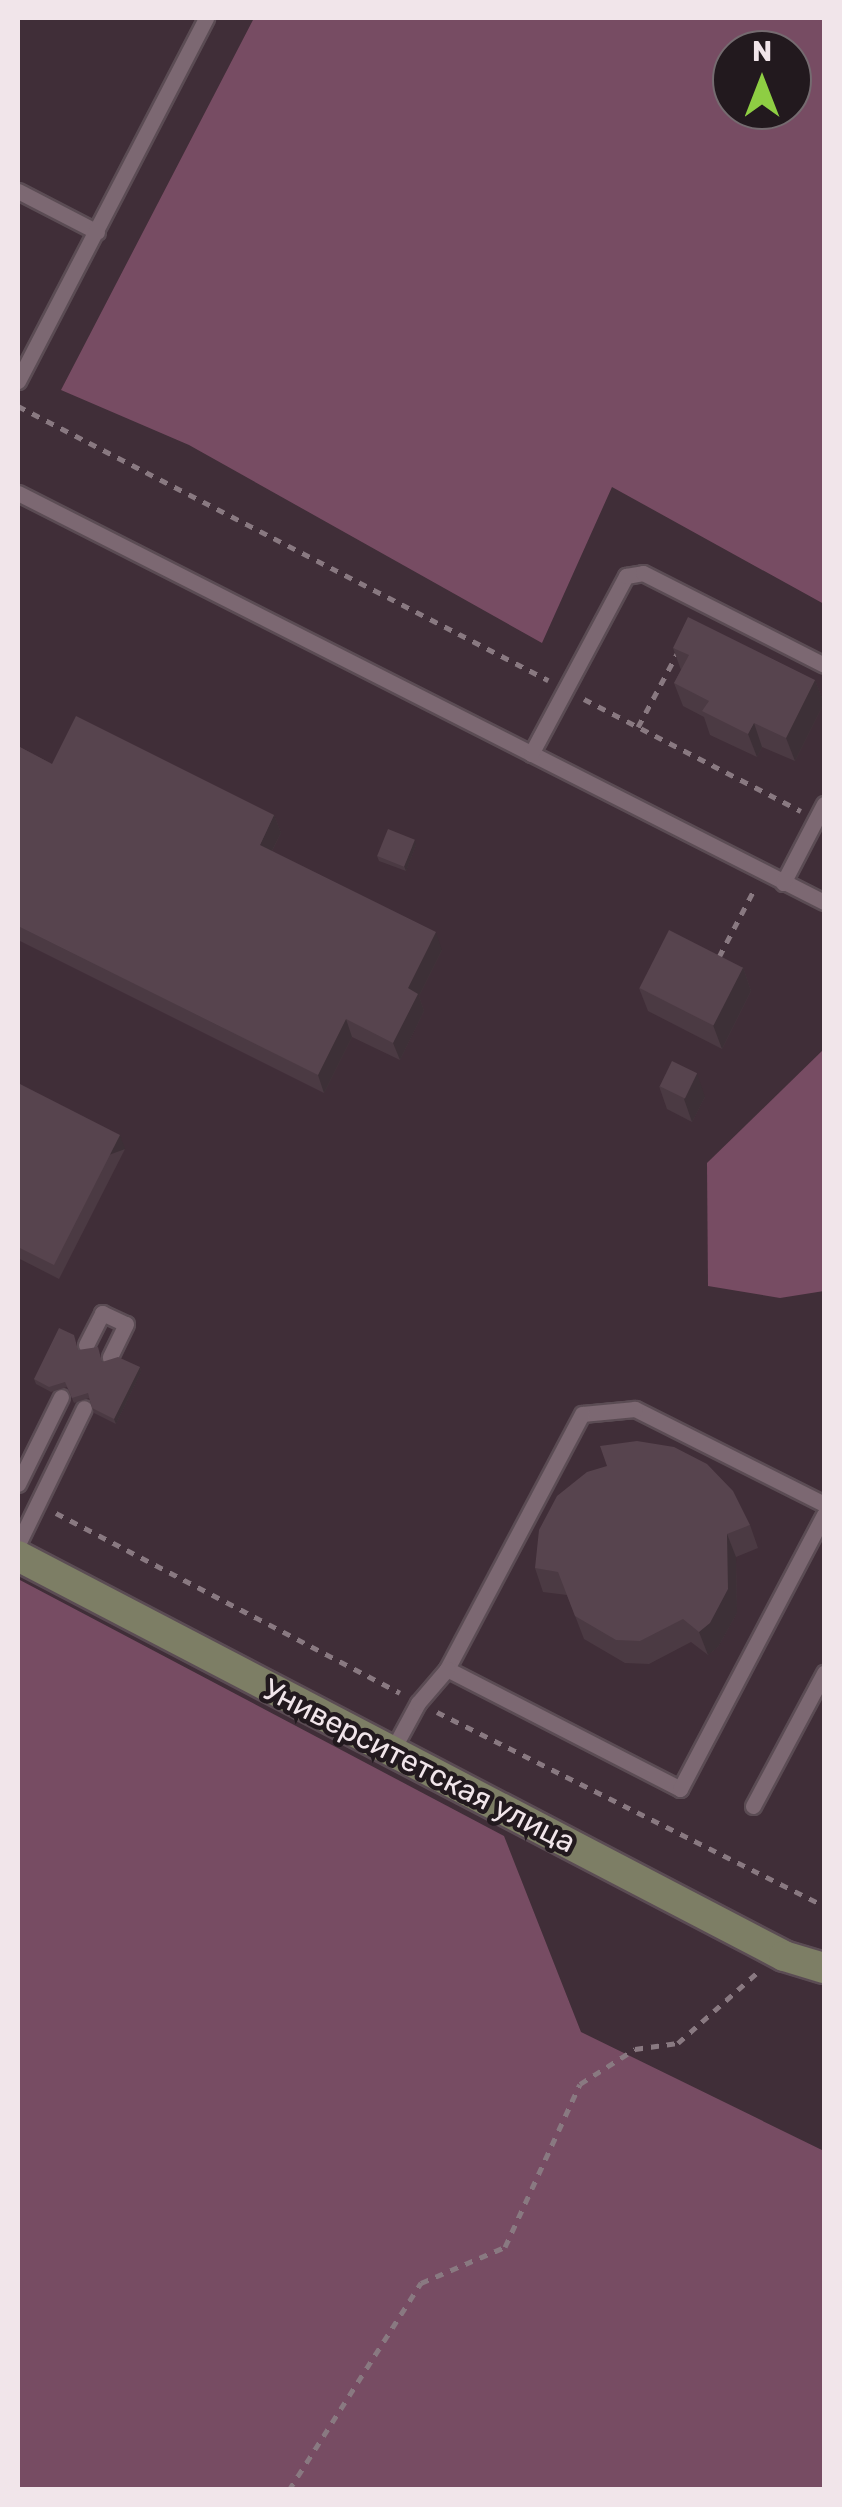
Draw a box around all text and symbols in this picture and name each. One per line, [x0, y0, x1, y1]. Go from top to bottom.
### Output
north arrow [712, 30, 812, 130]
text: N [752, 35, 772, 68]
street label: Университетская улица [257, 1671, 581, 1861]

